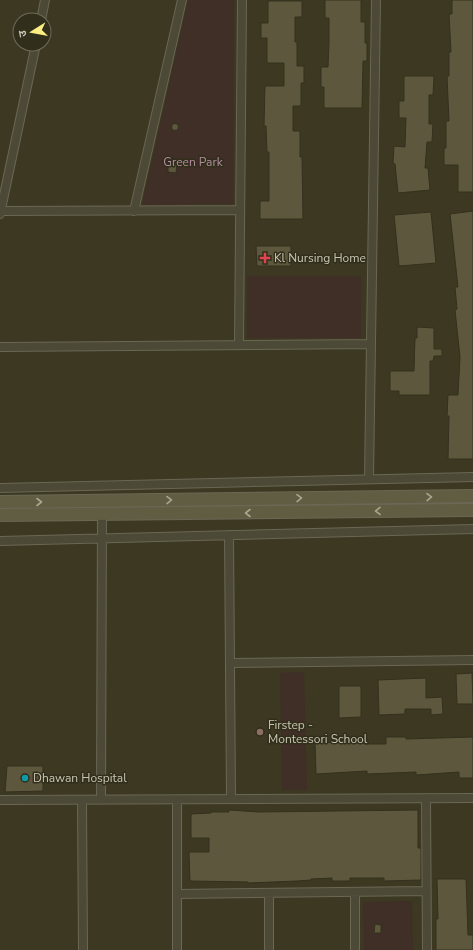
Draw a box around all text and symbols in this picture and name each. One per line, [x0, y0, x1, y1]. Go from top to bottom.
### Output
north arrow [12, 12, 52, 52]
text: उ [15, 29, 31, 38]
park label: Green Park [163, 154, 224, 170]
place label: Kl Nursing Home [274, 250, 366, 266]
marker: Kl Nursing Home [259, 252, 271, 264]
one-way arrow [426, 493, 432, 501]
one-way arrow [296, 494, 302, 502]
one-way arrow [166, 496, 172, 504]
one-way arrow [36, 498, 42, 506]
one-way arrow [375, 507, 381, 515]
one-way arrow [245, 509, 251, 517]
place label: Firstep - Montessori School [268, 717, 368, 747]
marker: Firstep - Montessori School [255, 727, 265, 737]
place label: Dhawan Hospital [33, 770, 127, 786]
marker: Dhawan Hospital [20, 773, 30, 783]

